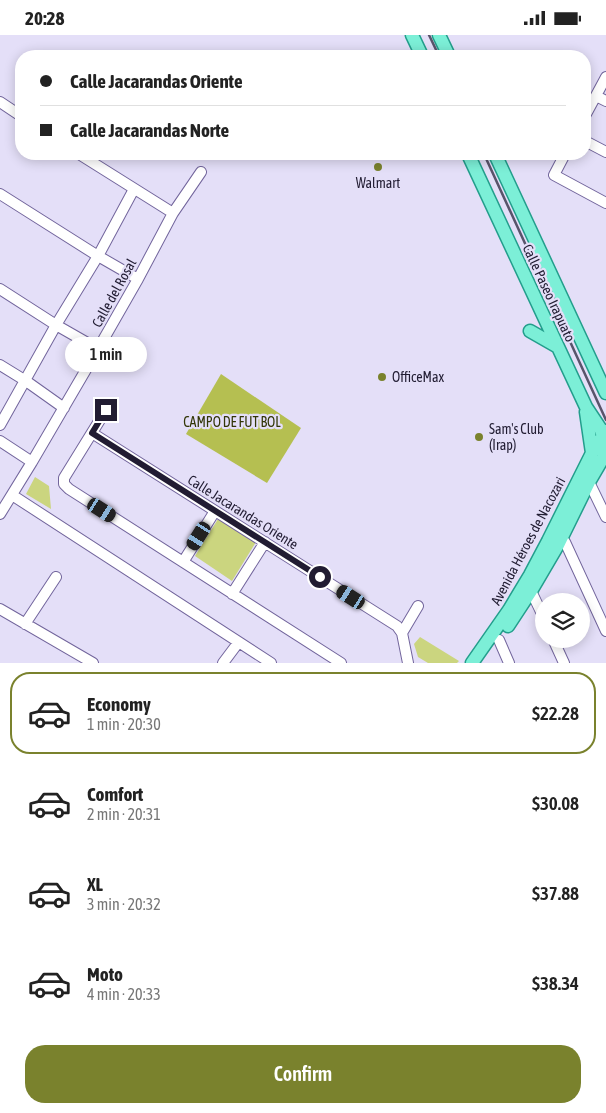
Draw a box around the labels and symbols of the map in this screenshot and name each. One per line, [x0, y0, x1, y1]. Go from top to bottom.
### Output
marker: Walmart [372, 161, 384, 173]
place label: Walmart [356, 175, 400, 191]
street label: Calle Paseo Irapuato [519, 242, 579, 344]
street label: Calle del Rosal [89, 256, 139, 330]
callout: 1 min [65, 337, 147, 373]
place label: OfficeMax [392, 369, 444, 385]
marker: OfficeMax [376, 371, 388, 383]
route end [95, 399, 117, 421]
park label: CAMPO DE FUT BOL [183, 414, 281, 430]
place label: Sam's Club (Irap) [489, 421, 544, 453]
marker: Sam's Club (Irap) [473, 431, 485, 443]
street label: Calle Jacarandas Oriente [185, 472, 301, 552]
street label: Avenida Héroes de Nacozari [487, 474, 569, 608]
car [85, 496, 118, 524]
car [184, 519, 213, 553]
route start [309, 566, 331, 588]
car [334, 583, 367, 611]

